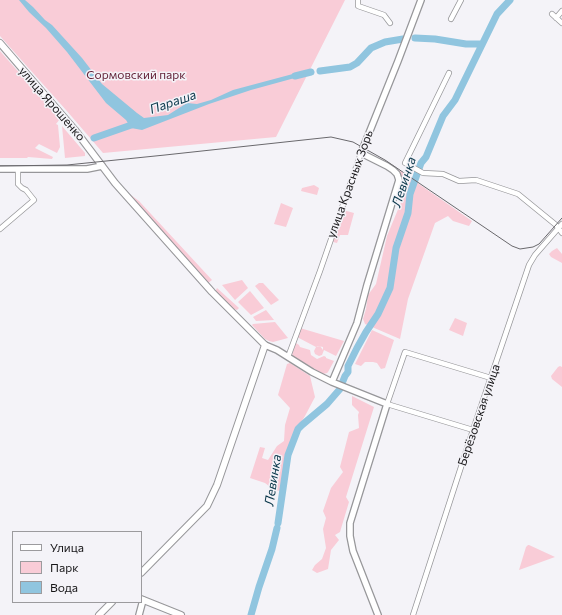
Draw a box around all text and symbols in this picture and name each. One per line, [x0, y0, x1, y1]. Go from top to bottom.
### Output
street label: улица Ярошенко [16, 64, 88, 144]
park label: Сормовский парк [86, 68, 186, 82]
water label: Параша [148, 87, 198, 117]
street label: улица Красных Зорь [324, 128, 376, 240]
water label: Левинка [389, 155, 419, 209]
street label: Берёзовская улица [455, 362, 503, 468]
water label: Левинка [261, 453, 285, 507]
legend [12, 531, 142, 603]
text: Улица [50, 540, 84, 554]
text: Парк [50, 560, 79, 574]
text: Вода [50, 580, 78, 594]

